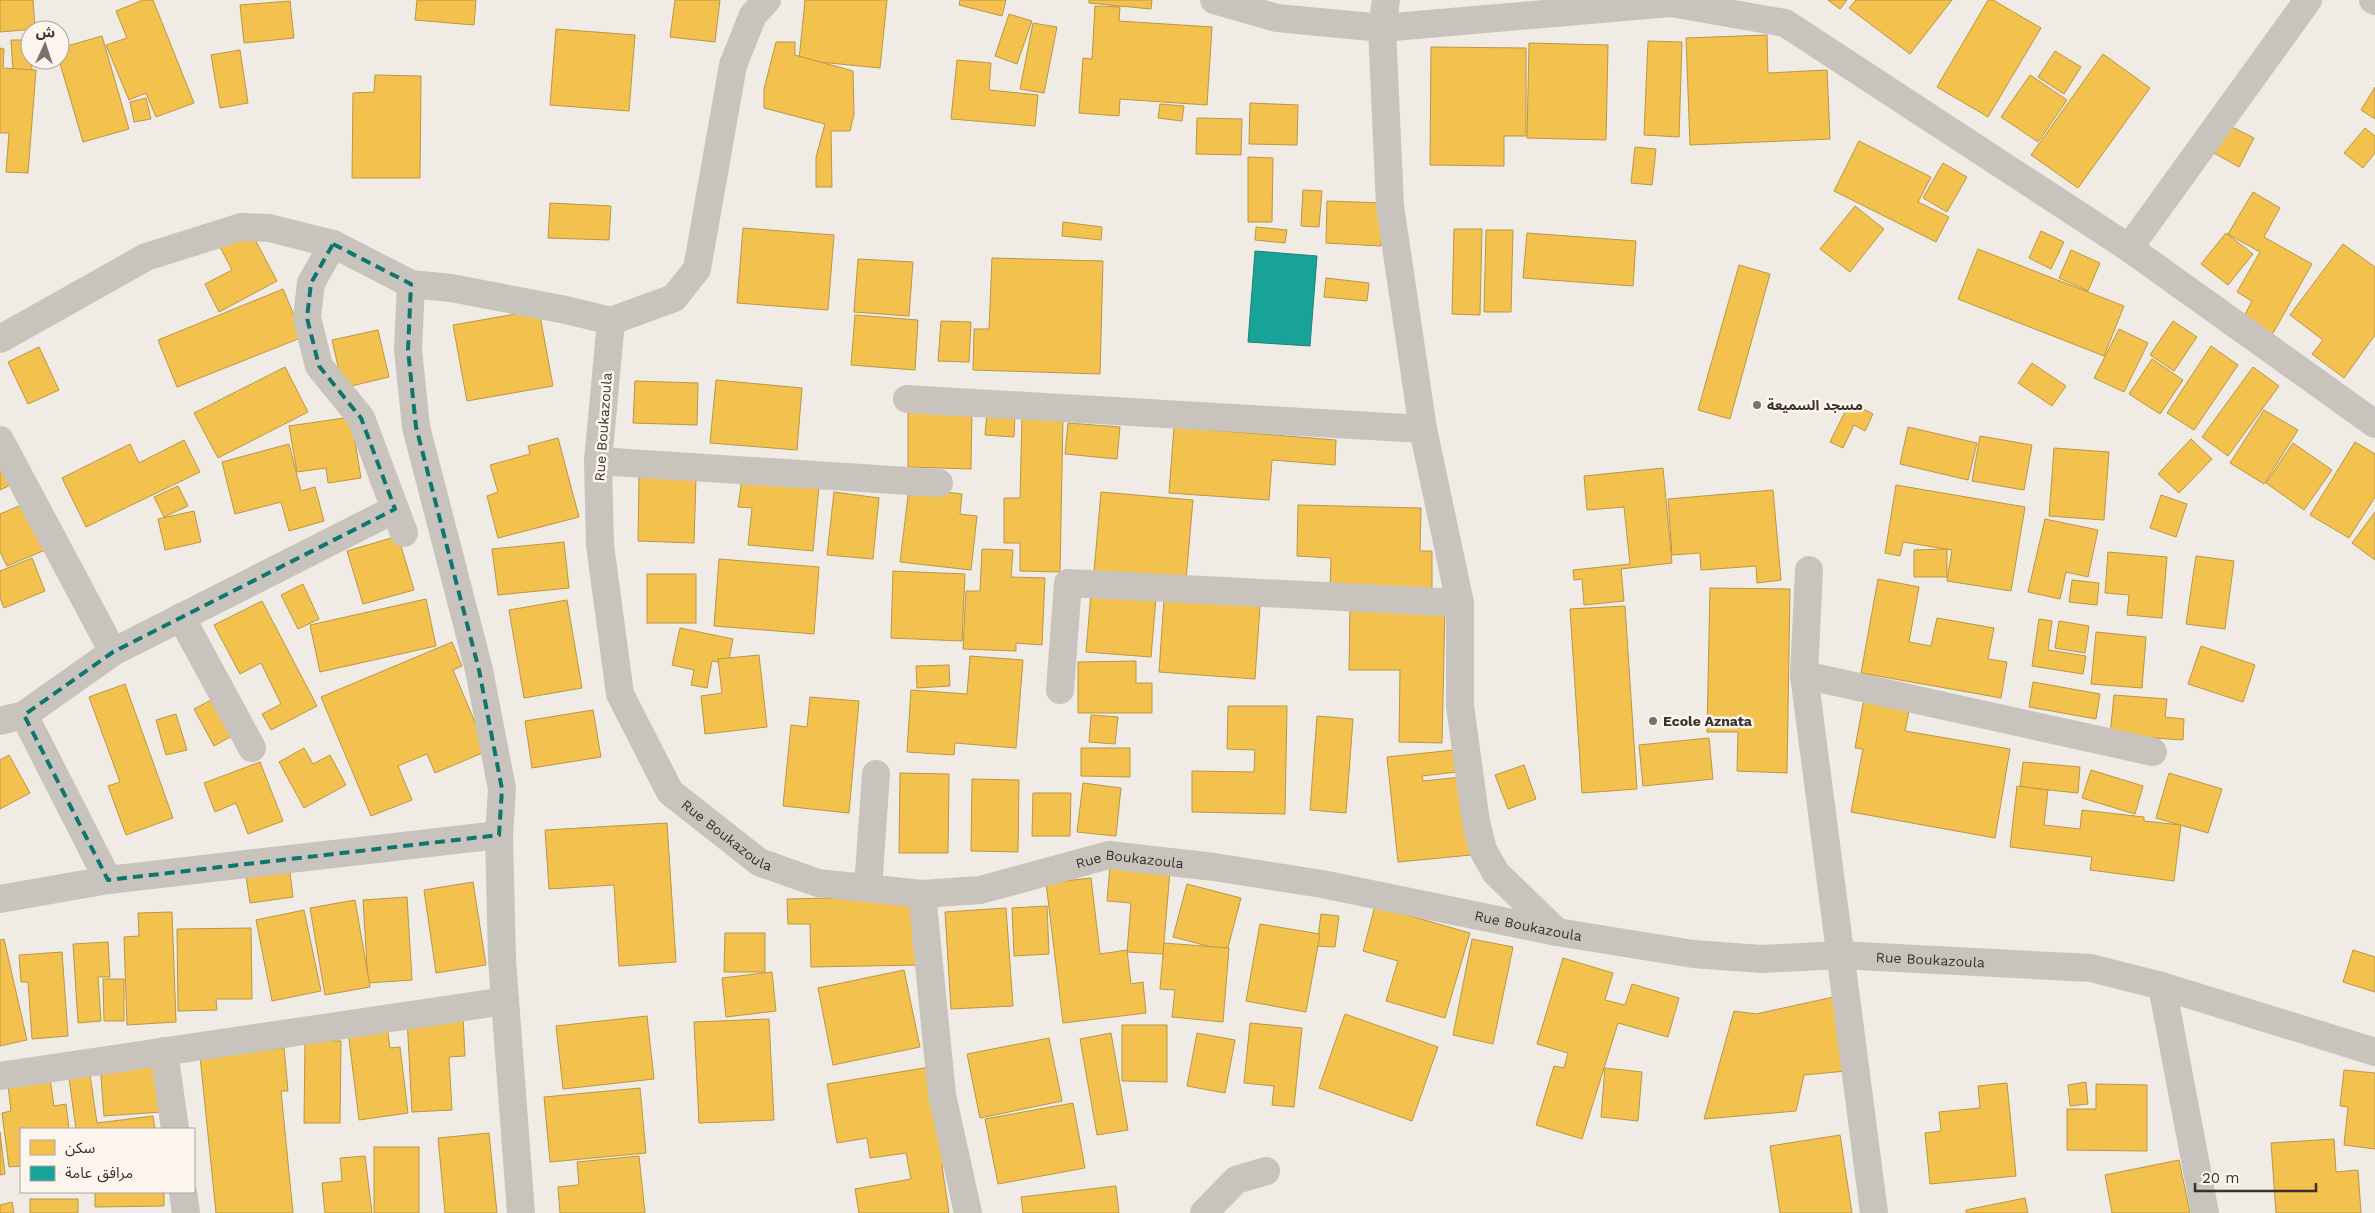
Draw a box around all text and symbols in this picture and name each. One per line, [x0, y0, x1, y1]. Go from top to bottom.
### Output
north arrow [20, 20, 70, 70]
text: ش [36, 24, 56, 41]
street label: Rue Boukazoula [591, 372, 615, 482]
place label: مسجد السميعة [1767, 397, 1863, 413]
marker: مسجد السميعة [1751, 399, 1763, 411]
place label: Ecole Aznata [1663, 713, 1753, 729]
marker: Ecole Aznata [1647, 715, 1659, 727]
street label: Rue Boukazoula [678, 796, 774, 874]
street label: Rue Boukazoula [1074, 847, 1185, 872]
street label: Rue Boukazoula [1473, 907, 1583, 944]
street label: Rue Boukazoula [1875, 949, 1985, 971]
legend [20, 1128, 195, 1193]
text: سكن [65, 1139, 96, 1157]
scale bar [2195, 1160, 2316, 1192]
text: مرافق عامة [65, 1164, 133, 1183]
text: 20 m [2202, 1169, 2240, 1187]

